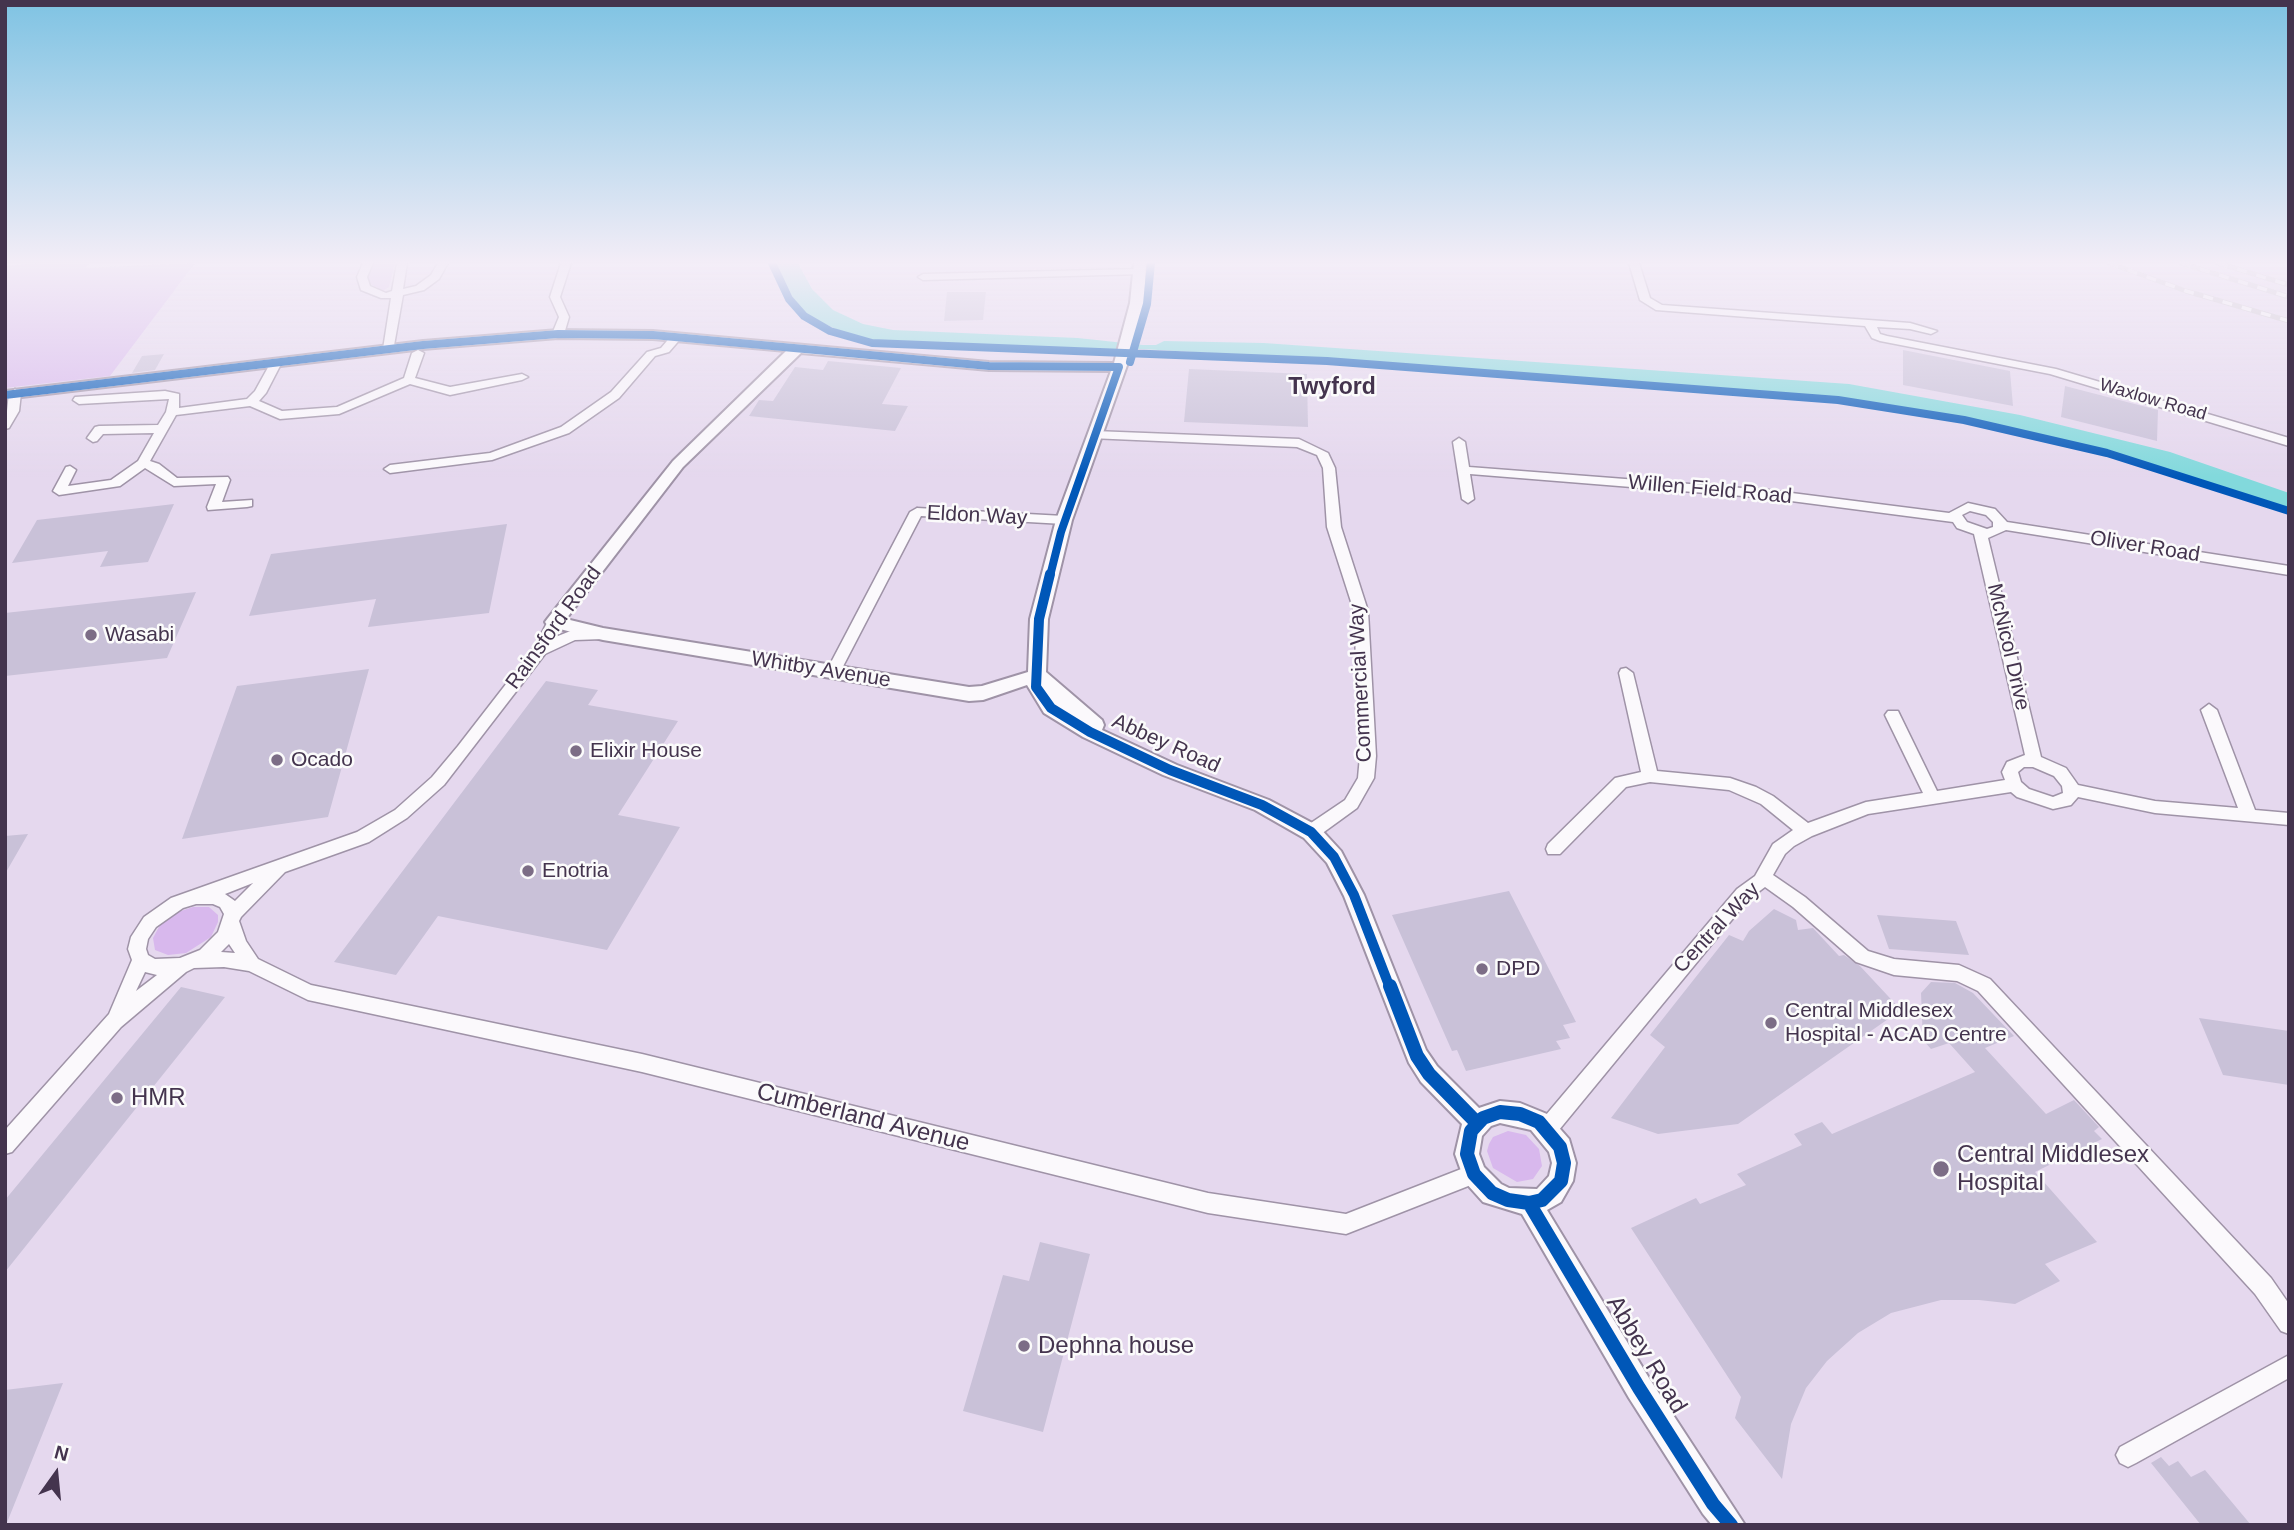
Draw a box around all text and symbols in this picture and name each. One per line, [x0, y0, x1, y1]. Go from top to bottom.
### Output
district label: Twyford [1288, 374, 1376, 402]
street label: Waxlow Road [2097, 374, 2209, 426]
street label: Willen Field Road [1627, 470, 1793, 510]
street label: Eldon Way [926, 501, 1028, 531]
street label: Oliver Road [2088, 526, 2202, 568]
street label: Rainsford Road [501, 562, 607, 694]
street label: McNicol Drive [1981, 581, 2035, 713]
street label: Commercial Way [1344, 603, 1378, 763]
place label: Wasabi [105, 622, 174, 648]
marker: Wasabi [83, 627, 99, 643]
street label: Whitby Avenue [749, 647, 893, 693]
street label: Abbey Road [1108, 709, 1224, 779]
place label: Elixir House [590, 738, 702, 764]
marker: Elixir House [568, 743, 584, 759]
place label: Ocado [291, 747, 353, 773]
marker: Ocado [269, 752, 285, 768]
place label: Enotria [542, 858, 609, 884]
marker: Enotria [520, 863, 536, 879]
street label: Central Way [1669, 877, 1765, 979]
place label: DPD [1496, 956, 1540, 982]
marker: DPD [1474, 961, 1490, 977]
place label: Central Middlesex Hospital - ACAD Centre [1785, 998, 2007, 1048]
marker: Central Middlesex Hospital - ACAD Centre [1763, 1015, 1779, 1031]
street label: Cumberland Avenue [754, 1078, 972, 1158]
place label: HMR [131, 1084, 186, 1112]
marker: HMR [109, 1090, 125, 1106]
place label: Central Middlesex Hospital [1957, 1141, 2149, 1197]
marker: Central Middlesex Hospital [1931, 1159, 1951, 1179]
street label: Abbey Road [1600, 1291, 1692, 1419]
place label: Dephna house [1038, 1332, 1194, 1360]
marker: Dephna house [1016, 1338, 1032, 1354]
north arrow [21, 1439, 91, 1509]
text: N [52, 1441, 71, 1465]

